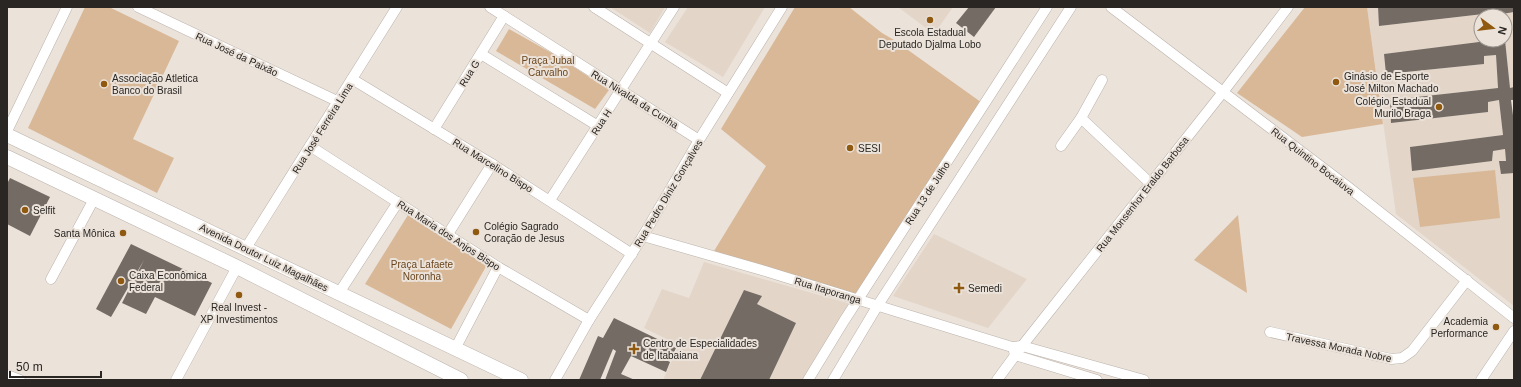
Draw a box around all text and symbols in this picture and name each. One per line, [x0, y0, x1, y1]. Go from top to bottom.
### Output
north arrow [1473, 8, 1513, 48]
marker: Escola Estadual Deputado Djalma Lobo [925, 15, 935, 25]
text: N [1496, 25, 1509, 36]
place label: Escola Estadual Deputado Djalma Lobo [879, 27, 982, 50]
street label: Rua José da Paixão [194, 31, 280, 79]
park label: Praça Jubal Carvalho [522, 55, 574, 78]
street label: Rua G [457, 58, 482, 88]
street label: Rua Nivalda da Cunha [589, 68, 681, 131]
place label: Ginásio de Esporte José Milton Machado [1344, 71, 1439, 94]
place label: Associação Atletica Banco do Brasil [112, 73, 199, 96]
marker: Ginásio de Esporte José Milton Machado [1331, 77, 1341, 87]
marker: Associação Atletica Banco do Brasil [99, 79, 109, 89]
street label: Rua José Ferreira Lima [290, 81, 355, 175]
place label: Colégio Estadual Murilo Braga [1355, 96, 1431, 119]
marker: Colégio Estadual Murilo Braga [1434, 102, 1444, 112]
street label: Rua H [589, 107, 614, 137]
street label: Rua Quintino Bocaiuva [1269, 126, 1357, 197]
street label: Rua Monsenhor Eraldo Barbosa [1094, 134, 1191, 254]
street label: Rua Marcelino Bispo [451, 136, 535, 195]
street label: Rua Pedro Diniz Gonçalves [632, 138, 705, 249]
marker: SESI [845, 143, 855, 153]
place label: SESI [858, 143, 881, 154]
street label: Rua 13 de Julho [903, 159, 952, 227]
street label: Rua Maria dos Anjos Bispo [395, 198, 502, 273]
marker: Selfit [20, 205, 30, 215]
place label: Selfit [33, 205, 55, 216]
street label: Avenida Doutor Luiz Magalhães [198, 221, 330, 293]
place label: Colégio Sagrado Coração de Jesus [484, 221, 565, 244]
marker: Colégio Sagrado Coração de Jesus [471, 227, 481, 237]
place label: Santa Mônica [54, 228, 115, 239]
marker: Santa Mônica [118, 228, 128, 238]
park label: Praça Lafaete Noronha [391, 259, 454, 282]
place label: Caixa Econômica Federal [129, 270, 207, 293]
street label: Rua Itaporanga [793, 275, 863, 306]
marker: Caixa Econômica Federal [116, 276, 126, 286]
marker: Semedi [953, 282, 965, 294]
place label: Semedi [968, 283, 1002, 294]
marker: Real Invest - XP Investimentos [234, 290, 244, 300]
place label: Real Invest - XP Investimentos [200, 302, 278, 325]
place label: Academia Performance [1431, 316, 1488, 339]
marker: Academia Performance [1491, 322, 1501, 332]
street label: Travessa Morada Nobre [1285, 331, 1393, 364]
place label: Centro de Especialidades de Itabaiana [643, 338, 757, 361]
marker: Centro de Especialidades de Itabaiana [628, 343, 640, 355]
scale bar [10, 353, 101, 379]
text: 50 m [16, 360, 43, 374]

